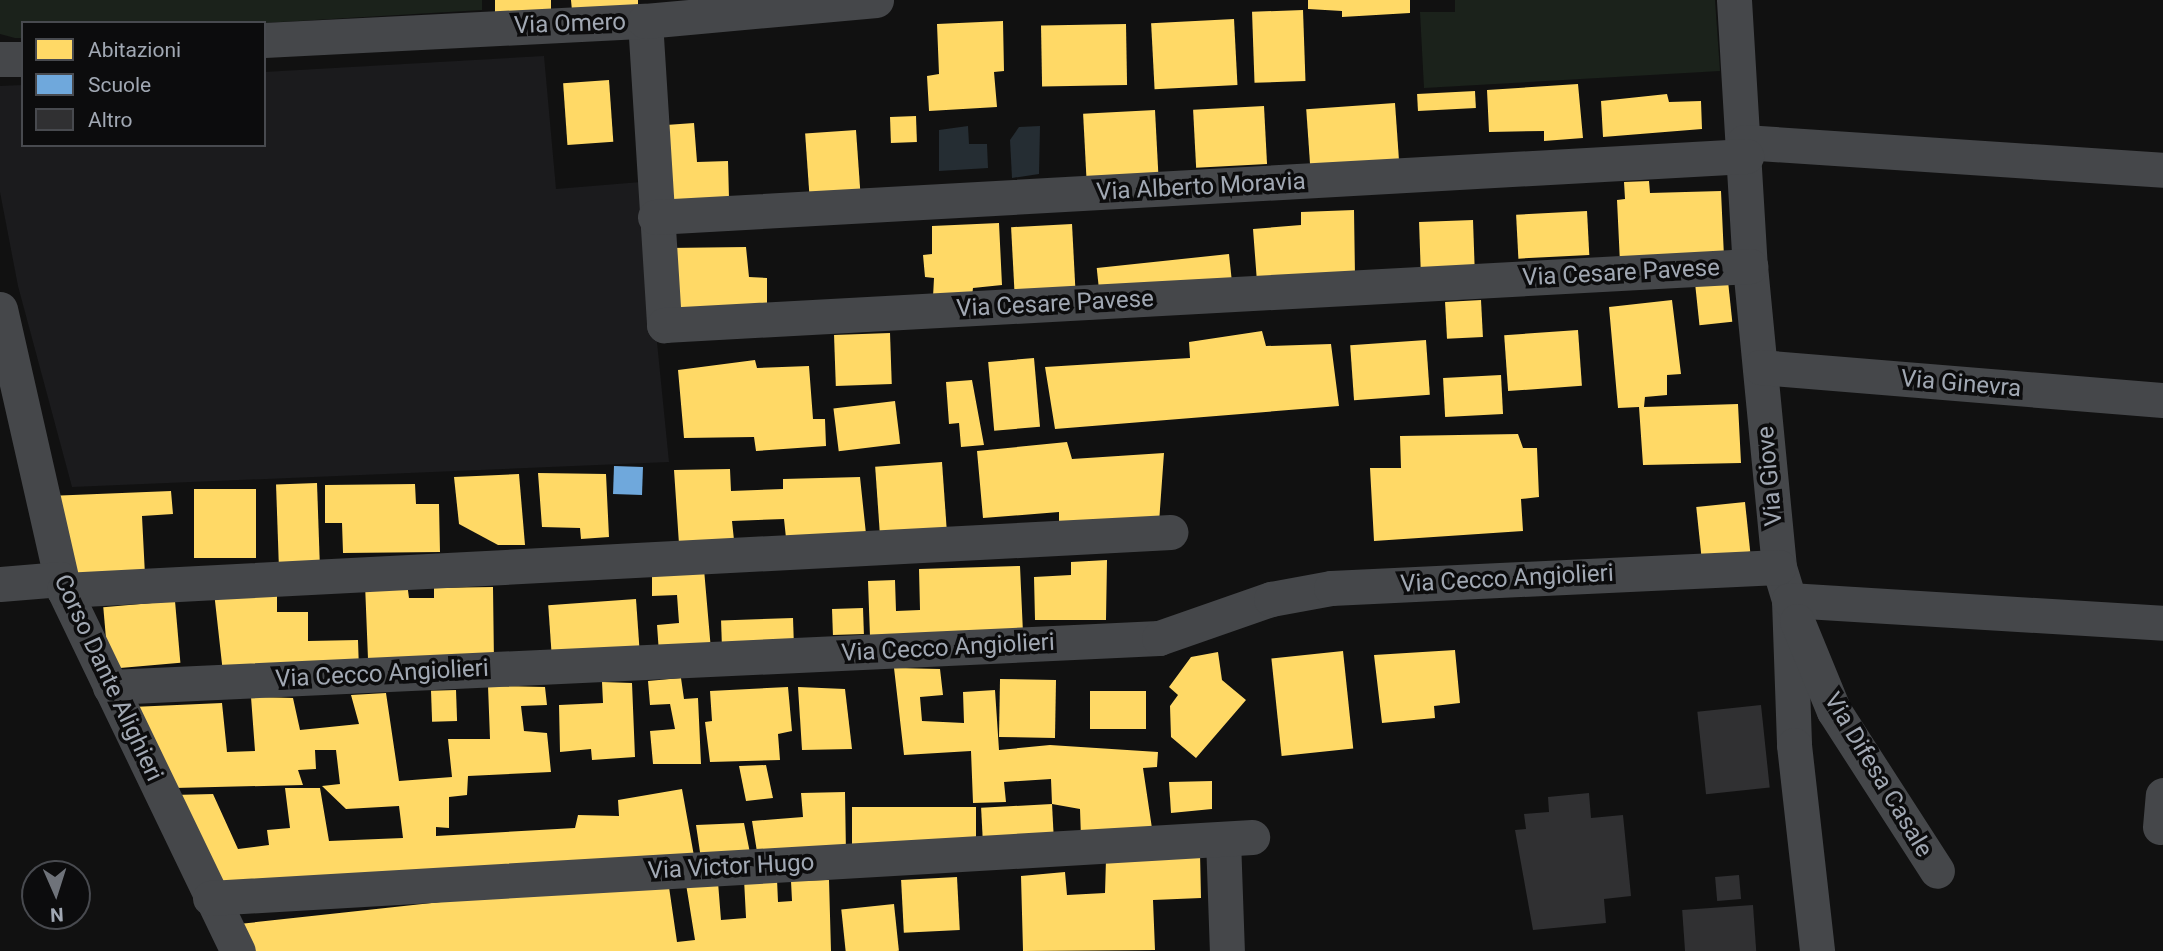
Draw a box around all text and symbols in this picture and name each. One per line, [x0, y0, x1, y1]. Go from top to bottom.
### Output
street label: Via Omero [514, 8, 626, 40]
legend [21, 21, 266, 147]
text: Abitazioni [88, 38, 181, 62]
text: Scuole [88, 73, 151, 97]
text: Altro [88, 108, 133, 132]
street label: Via Alberto Moravia [1096, 167, 1306, 207]
street label: Via Cesare Pavese [1522, 253, 1720, 293]
street label: Via Cesare Pavese [956, 284, 1154, 324]
street label: Via Ginevra [1900, 364, 2022, 404]
street label: Via Giove [1751, 425, 1789, 527]
street label: Via Cecco Angiolieri [1400, 559, 1614, 599]
street label: Corso Dante Alighieri [47, 570, 169, 786]
street label: Via Cecco Angiolieri [841, 628, 1055, 668]
street label: Via Cecco Angiolieri [275, 654, 489, 694]
street label: Via Difesa Casale [1818, 688, 1938, 862]
street label: Via Victor Hugo [647, 848, 815, 886]
north arrow [21, 860, 91, 930]
text: N [50, 903, 64, 926]

